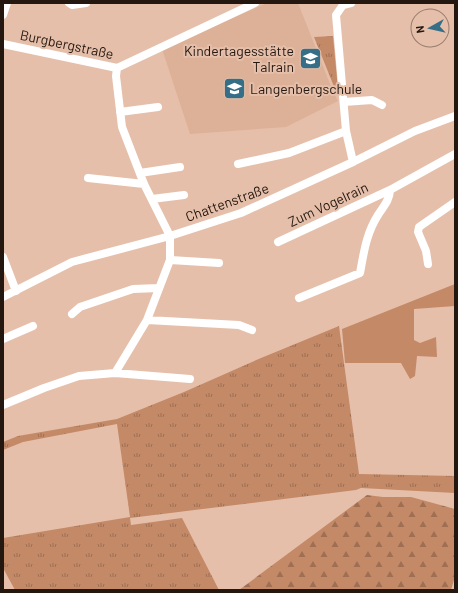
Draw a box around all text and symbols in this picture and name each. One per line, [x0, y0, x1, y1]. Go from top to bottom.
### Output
north arrow [410, 8, 450, 48]
text: N [413, 25, 427, 34]
street label: Burgbergstraße [19, 26, 115, 62]
place label: Kindertagesstätte Talrain [184, 42, 294, 75]
school or university icon: Kindertagesstätte Talrain [297, 45, 323, 71]
school or university icon: Langenbergschule [221, 75, 247, 101]
place label: Langenbergschule [250, 80, 362, 97]
street label: Zum Vogelrain [285, 178, 371, 230]
street label: Chattenstraße [183, 179, 271, 225]

